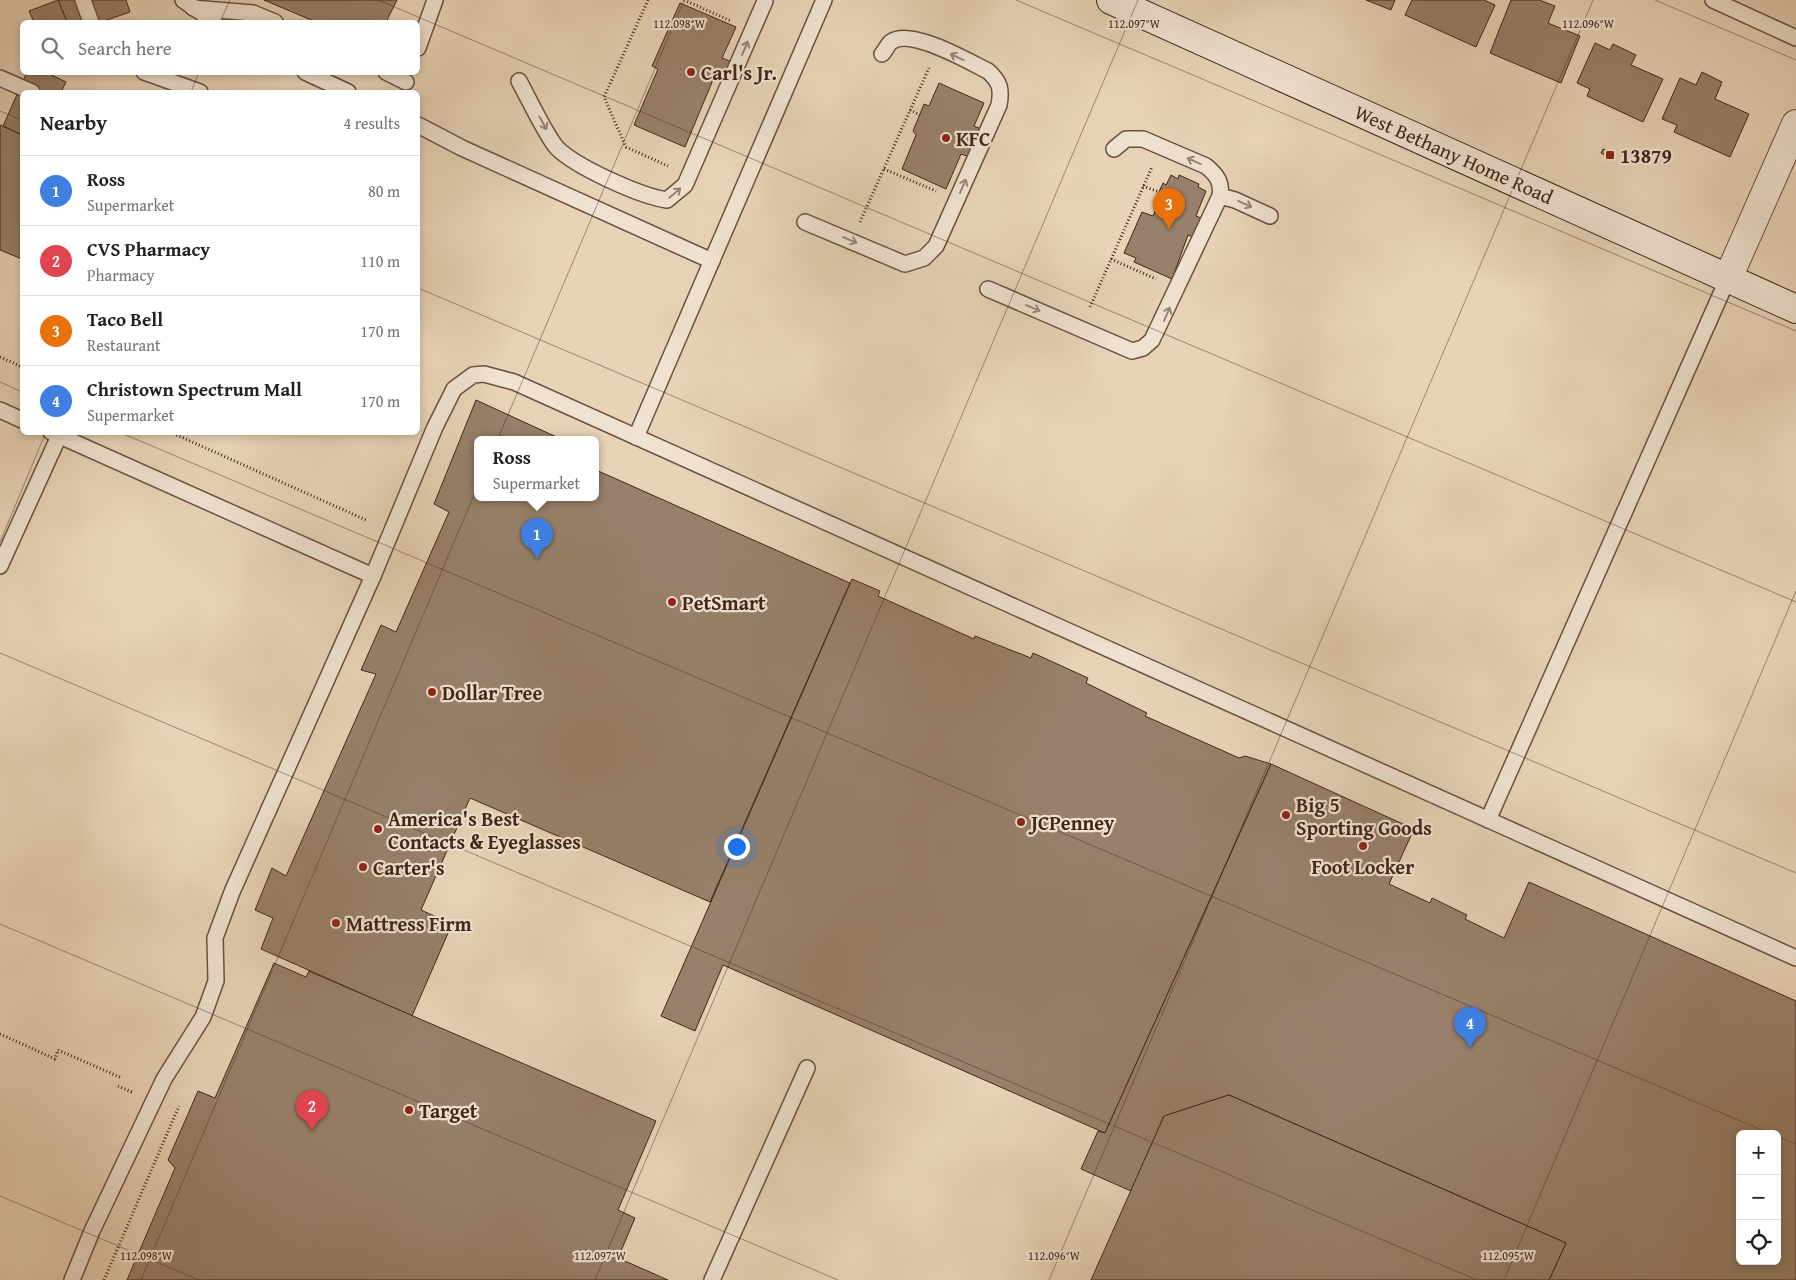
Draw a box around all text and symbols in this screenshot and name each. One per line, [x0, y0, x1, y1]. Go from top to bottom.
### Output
text: 112.098°W [653, 15, 706, 32]
text: 112.097°W [1108, 15, 1161, 32]
text: 112.096°W [1562, 15, 1615, 32]
search box [20, 20, 420, 75]
icon: search [38, 34, 66, 62]
text: Search here [78, 34, 172, 62]
one-way arrow [740, 41, 750, 56]
one-way arrow [949, 51, 964, 61]
place label: Carl's Jr. [701, 58, 777, 87]
marker: Carl's Jr. [685, 66, 697, 78]
street label: West Bethany Home Road [1350, 97, 1558, 211]
text: Nearby [40, 107, 107, 138]
text: 4 results [343, 111, 400, 135]
one-way arrow [538, 116, 548, 130]
place label: KFC [956, 124, 990, 153]
marker: KFC [940, 132, 952, 144]
place label: 13879 [1620, 141, 1672, 170]
marker: 13879 [1604, 149, 1616, 161]
one-way arrow [1187, 156, 1202, 166]
text: Ross [87, 165, 125, 193]
text: 1 [52, 179, 60, 203]
text: 80 m [368, 179, 400, 203]
one-way arrow [959, 179, 969, 194]
one-way arrow [669, 188, 682, 199]
pin: 3 [1153, 188, 1185, 229]
text: Supermarket [87, 193, 174, 217]
one-way arrow [1238, 200, 1253, 210]
text: CVS Pharmacy [87, 235, 210, 263]
one-way arrow [842, 236, 857, 246]
text: 2 [52, 249, 60, 273]
text: 110 m [360, 249, 400, 273]
text: Pharmacy [87, 263, 154, 287]
one-way arrow [1025, 303, 1040, 313]
text: Taco Bell [87, 305, 163, 333]
one-way arrow [1162, 307, 1172, 322]
text: 3 [52, 319, 60, 343]
text: 170 m [360, 319, 400, 343]
text: Restaurant [87, 333, 161, 357]
text: Christown Spectrum Mall [87, 375, 302, 403]
text: 4 [52, 389, 60, 413]
text: 170 m [360, 389, 400, 413]
text: Supermarket [87, 403, 174, 427]
popup [474, 436, 599, 501]
text: Ross [493, 443, 531, 471]
text: Supermarket [493, 471, 580, 495]
pin: 1 [521, 518, 553, 559]
place label: PetSmart [682, 588, 766, 617]
marker: PetSmart [666, 596, 678, 608]
place label: Dollar Tree [442, 678, 542, 707]
marker: Dollar Tree [426, 686, 438, 698]
place label: Big 5 Sporting Goods [1296, 790, 1432, 842]
place label: America's Best Contacts & Eyeglasses [388, 804, 581, 856]
place label: JCPenney [1028, 808, 1115, 837]
marker: Big 5 Sporting Goods [1280, 809, 1292, 821]
marker: JCPenney [1015, 816, 1027, 828]
marker: America's Best Contacts & Eyeglasses [372, 823, 384, 835]
your location [724, 834, 750, 860]
marker: Foot Locker [1357, 840, 1369, 852]
place label: Foot Locker [1312, 852, 1414, 881]
place label: Carter's [373, 853, 445, 882]
marker: Carter's [357, 861, 369, 873]
place label: Mattress Firm [346, 909, 472, 938]
marker: Mattress Firm [330, 917, 342, 929]
pin: 4 [1454, 1007, 1486, 1048]
pin: 2 [296, 1090, 328, 1131]
place label: Target [419, 1096, 478, 1125]
marker: Target [403, 1104, 415, 1116]
map controls [1736, 1130, 1781, 1265]
button: + [1736, 1130, 1781, 1175]
button: − [1736, 1175, 1781, 1220]
button: locate [1736, 1220, 1781, 1265]
text: 112.098°W [120, 1247, 173, 1264]
text: 112.097°W [574, 1247, 627, 1264]
text: 112.096°W [1028, 1247, 1081, 1264]
text: 112.095°W [1482, 1247, 1535, 1264]

